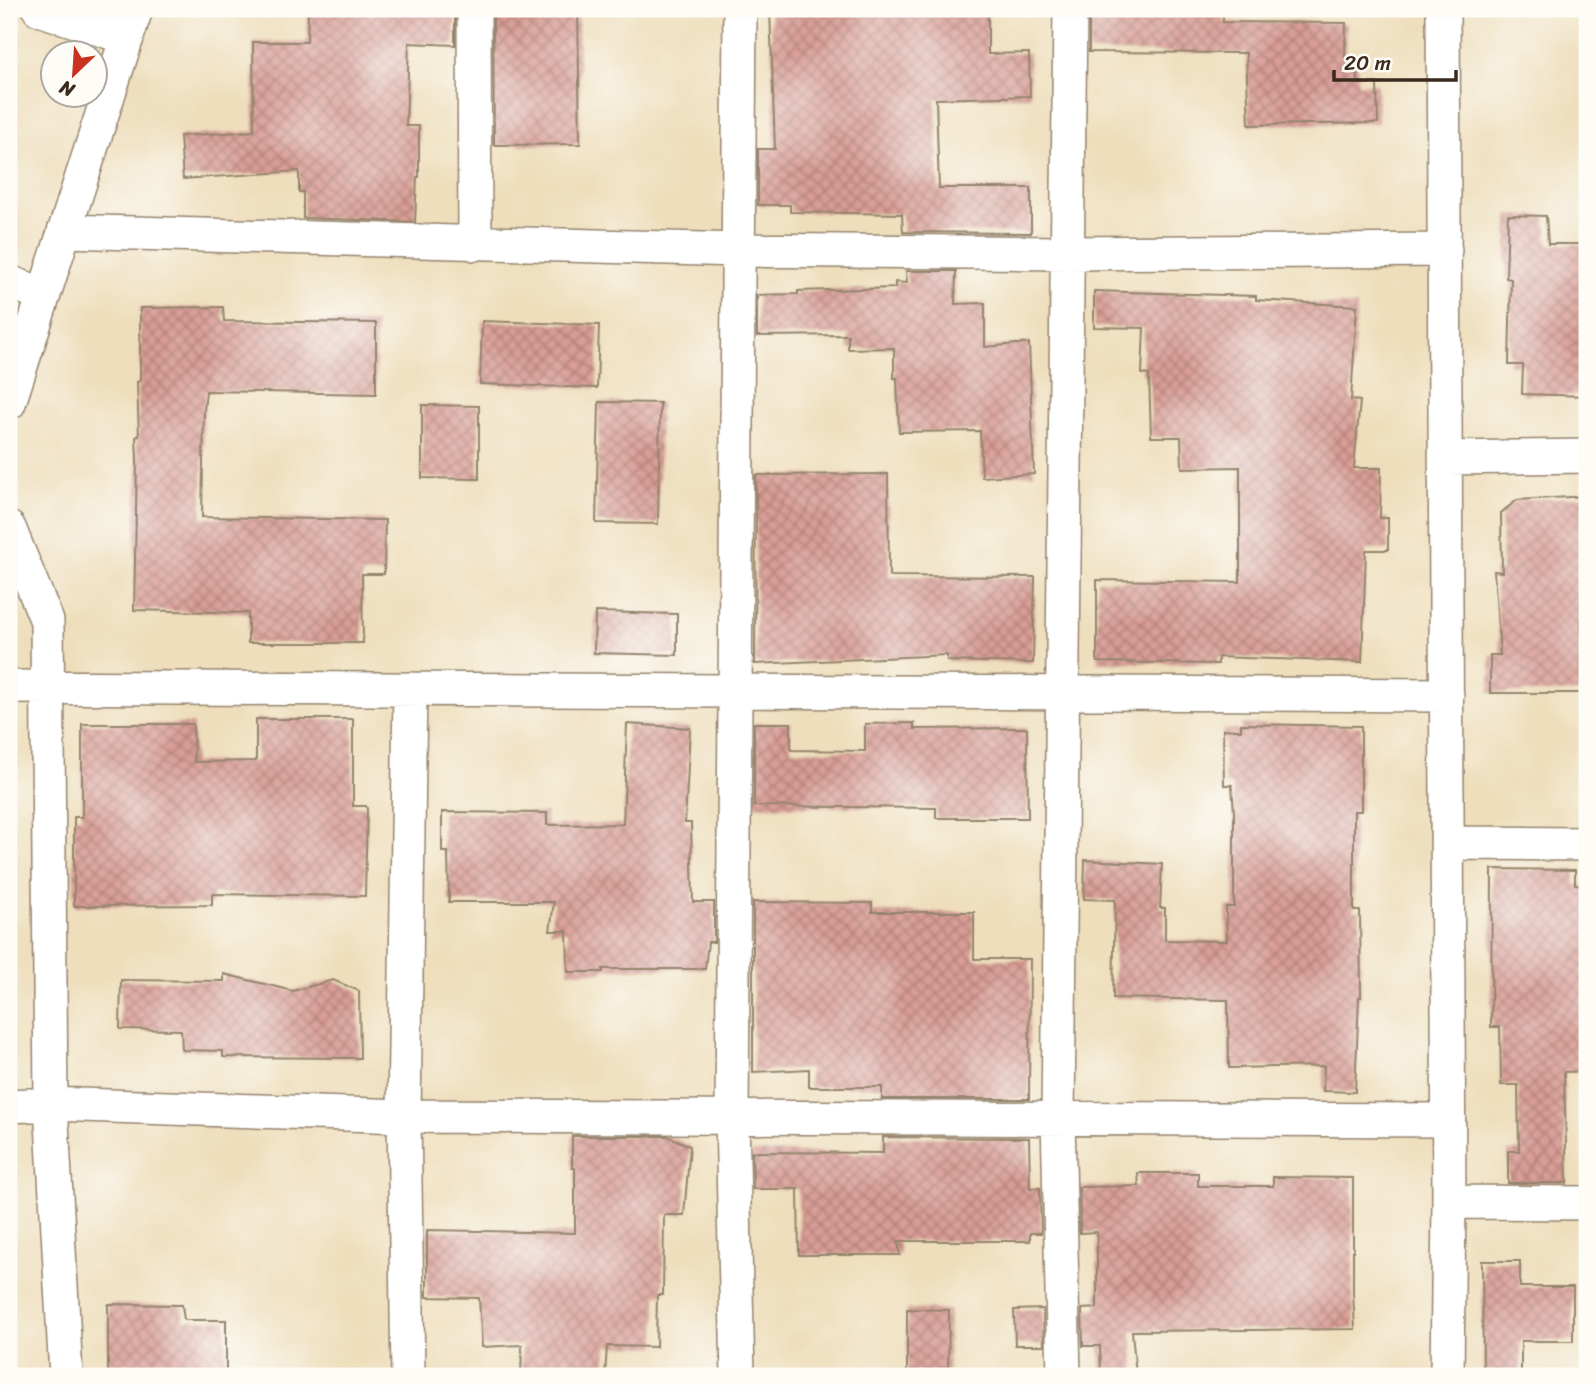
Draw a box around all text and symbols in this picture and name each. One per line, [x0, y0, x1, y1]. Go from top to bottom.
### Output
north arrow [38, 38, 108, 108]
scale bar [1334, 38, 1456, 82]
text: 20 m [1344, 44, 1391, 82]
text: N [53, 71, 81, 107]

